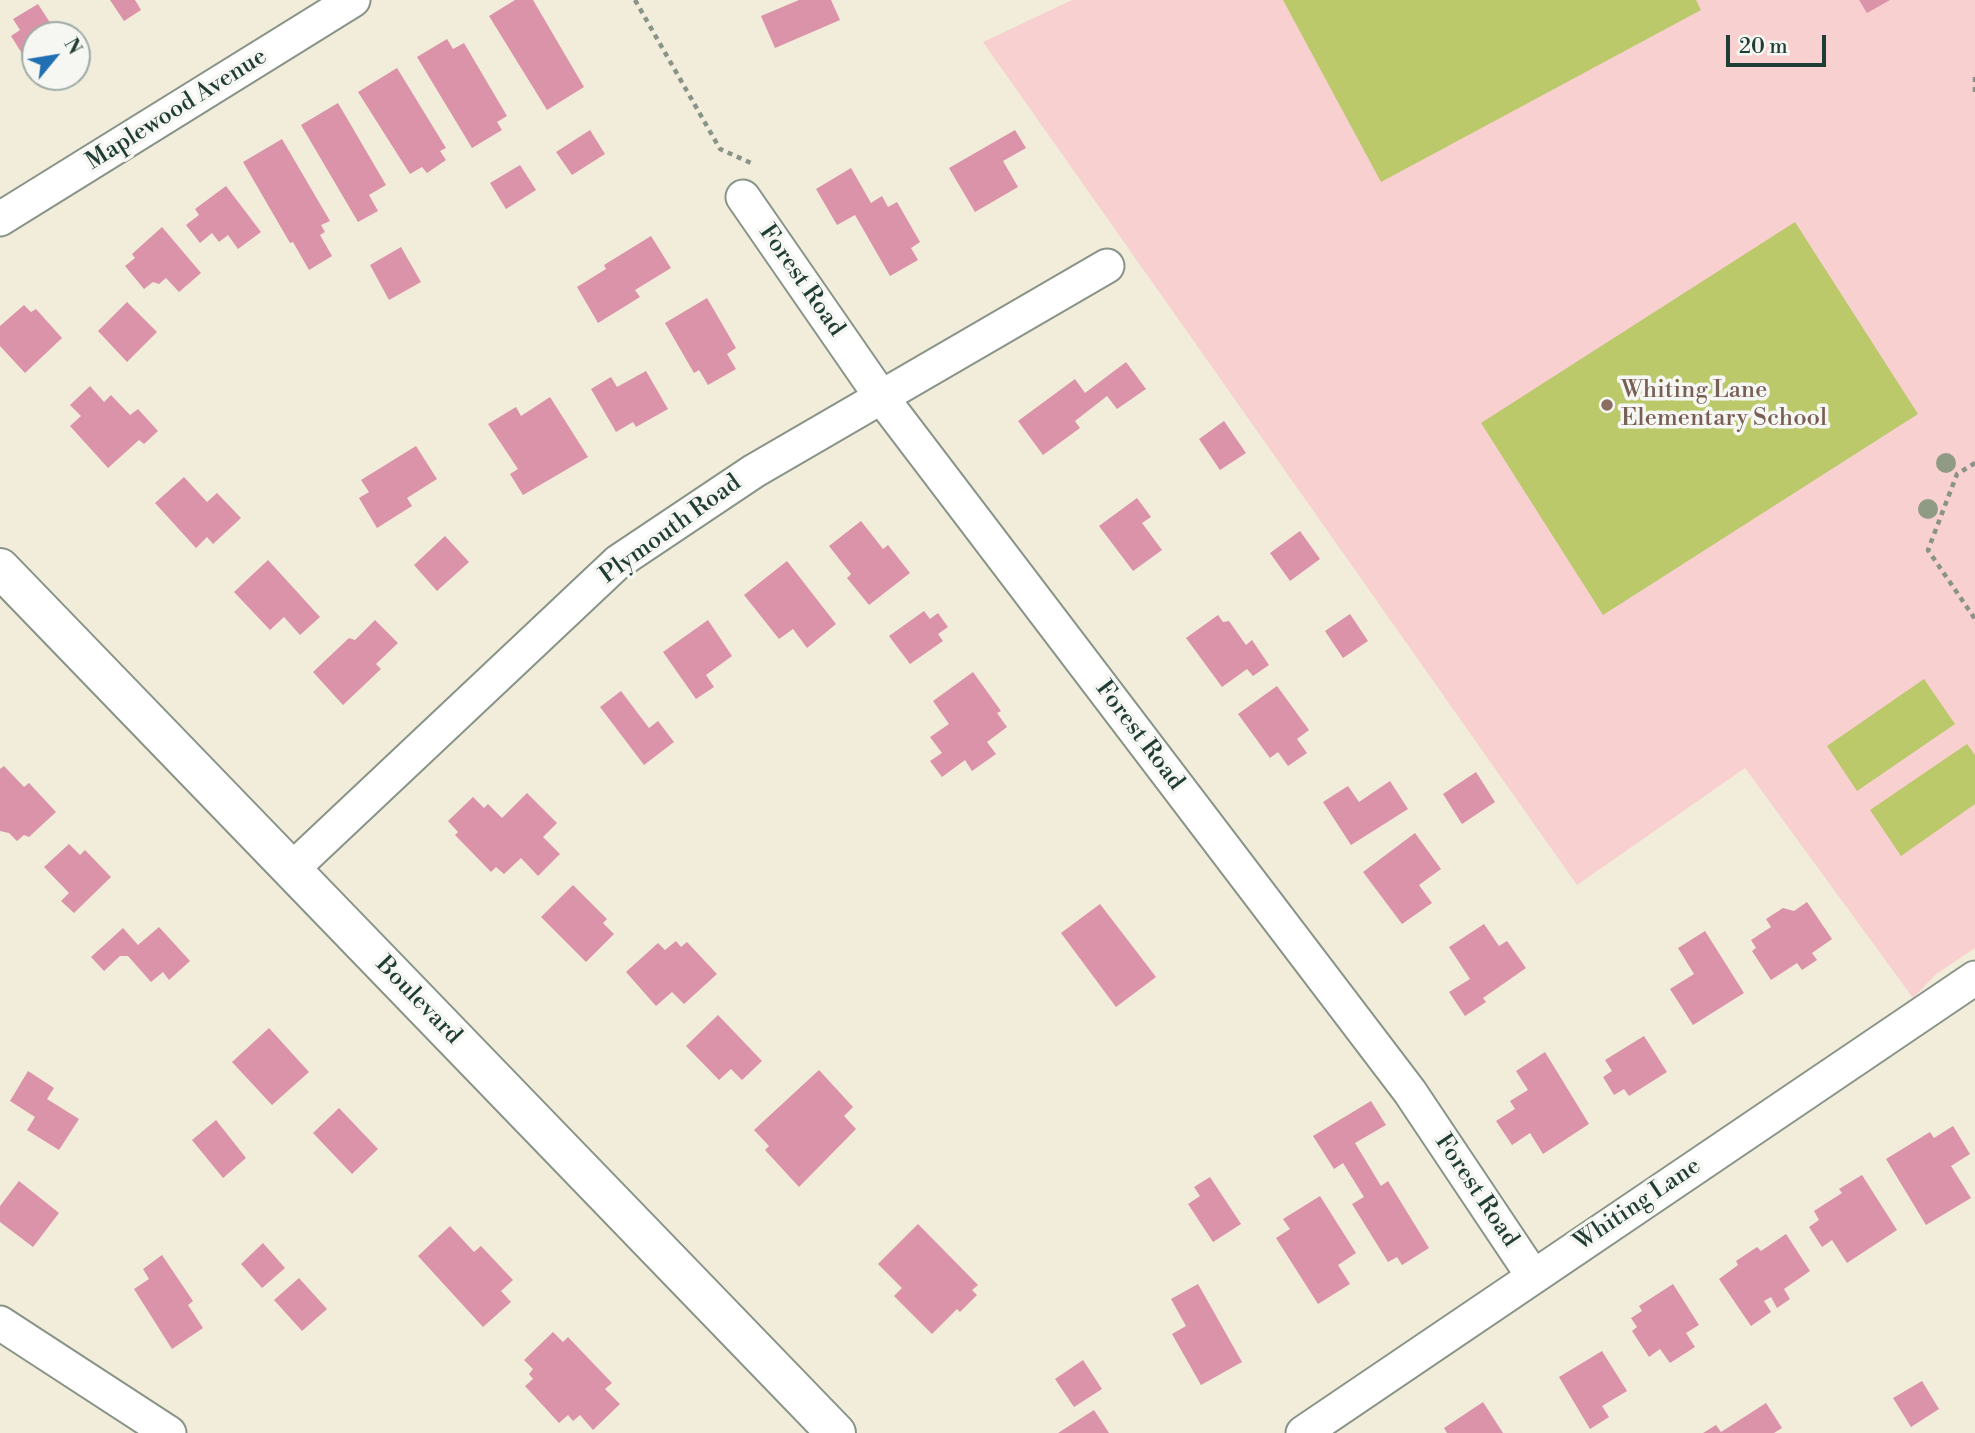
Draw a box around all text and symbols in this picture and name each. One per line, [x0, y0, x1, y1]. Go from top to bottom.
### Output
north arrow [21, 21, 91, 91]
scale bar [1730, 21, 1830, 65]
text: N [58, 34, 87, 59]
text: 20 m [1739, 34, 1788, 60]
street label: Maplewood Avenue [81, 43, 273, 177]
street label: Forest Road [752, 220, 850, 342]
place label: Whiting Lane Elementary School [1621, 377, 1827, 433]
marker: Whiting Lane Elementary School [1599, 397, 1615, 413]
street label: Plymouth Road [595, 469, 747, 591]
street label: Forest Road [1088, 676, 1190, 796]
street label: Boulevard [369, 951, 467, 1051]
street label: Forest Road [1428, 1129, 1524, 1253]
street label: Whiting Lane [1569, 1152, 1707, 1258]

